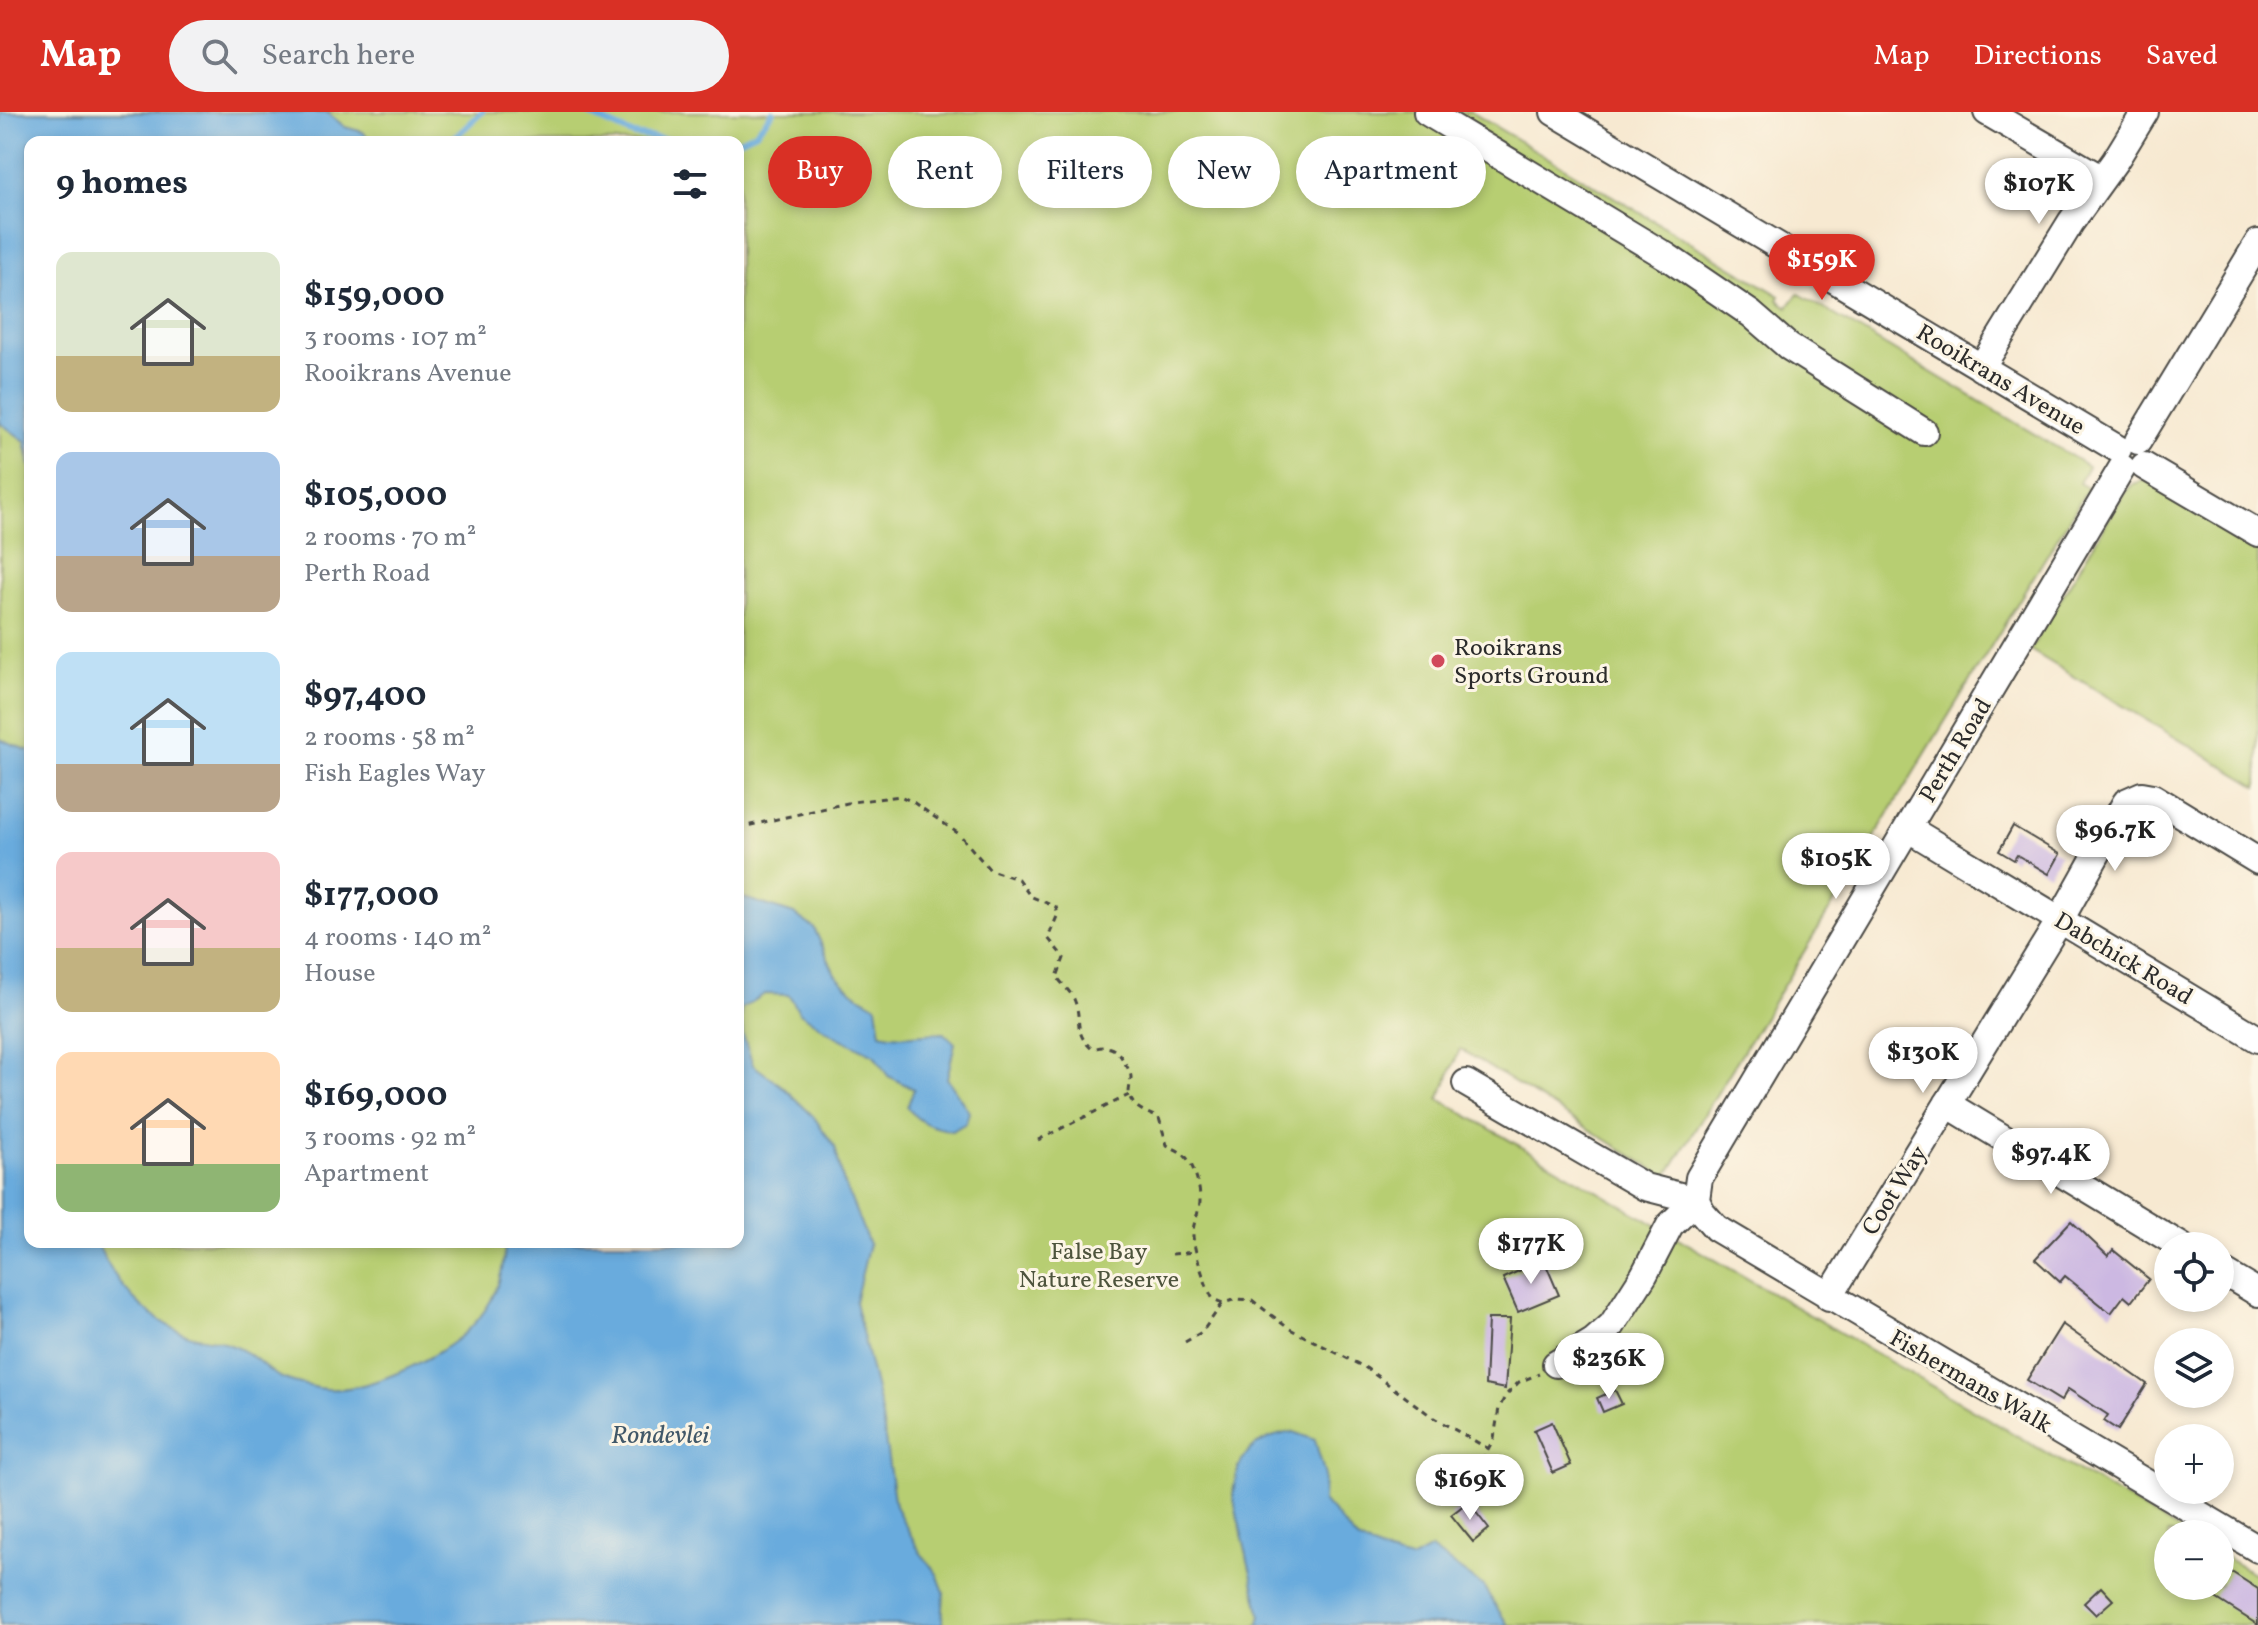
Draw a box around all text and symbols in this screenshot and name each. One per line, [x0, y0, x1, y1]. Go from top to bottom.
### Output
search box [169, 20, 729, 92]
text: Map [40, 30, 121, 83]
icon: search [197, 34, 241, 78]
text: Search here [261, 35, 415, 77]
text: Map [1874, 37, 1930, 76]
text: Directions [1974, 37, 2102, 76]
text: Saved [2146, 37, 2218, 76]
chip: Buy [768, 136, 872, 208]
chip: Rent [888, 136, 1002, 208]
chip: Filters [1018, 136, 1152, 208]
chip: New [1168, 136, 1280, 208]
chip: Apartment [1296, 136, 1486, 208]
pin: $107K [1983, 158, 2095, 226]
text: 9 homes [56, 161, 188, 208]
icon: filters [668, 162, 712, 206]
text: $107K [2003, 166, 2075, 202]
pin: $159K [1766, 234, 1878, 302]
text: $159K [1787, 242, 1857, 278]
text: $159,000 [304, 273, 445, 320]
icon: home [120, 284, 216, 380]
street label: Rooikrans Avenue [1909, 317, 2091, 445]
text: 3 rooms · 107 m² [304, 320, 487, 356]
text: Rooikrans Avenue [304, 356, 512, 392]
text: $105,000 [304, 473, 447, 520]
icon: home [120, 484, 216, 580]
text: 2 rooms · 70 m² [304, 520, 476, 556]
text: Perth Road [304, 556, 430, 592]
place label: Rooikrans Sports Ground [1454, 632, 1609, 694]
marker: Rooikrans Sports Ground [1429, 652, 1447, 670]
text: $97,400 [304, 673, 427, 720]
icon: home [120, 684, 216, 780]
street label: Perth Road [1912, 692, 2001, 810]
text: 2 rooms · 58 m² [304, 720, 475, 756]
text: Fish Eagles Way [304, 756, 485, 792]
pin: $96.7K [2050, 805, 2180, 873]
text: $96.7K [2074, 813, 2156, 849]
pin: $105K [1780, 833, 1892, 901]
text: $105K [1800, 841, 1872, 877]
text: $177,000 [304, 873, 439, 920]
icon: home [120, 884, 216, 980]
street label: Dabchick Road [2047, 905, 2199, 1015]
text: 4 rooms · 140 m² [304, 920, 491, 956]
text: House [304, 956, 376, 992]
pin: $130K [1867, 1027, 1979, 1095]
text: $130K [1887, 1035, 1959, 1071]
text: $169,000 [304, 1073, 447, 1120]
icon: home [120, 1084, 216, 1180]
text: 3 rooms · 92 m² [304, 1120, 476, 1156]
pin: $97.4K [1986, 1128, 2116, 1196]
text: $97.4K [2011, 1136, 2091, 1172]
street label: Coot Way [1855, 1140, 1937, 1243]
text: Apartment [304, 1156, 429, 1192]
pin: $177K [1475, 1218, 1587, 1286]
text: $177K [1497, 1226, 1565, 1262]
map controls [2154, 1232, 2234, 1600]
button: locate [2154, 1232, 2234, 1312]
park label: False Bay Nature Reserve [1019, 1236, 1179, 1298]
street label: Fishermans Walk [1882, 1322, 2058, 1443]
button: layers [2154, 1328, 2234, 1408]
pin: $236K [1553, 1333, 1665, 1401]
text: $236K [1572, 1341, 1646, 1377]
water label: Rondevlei [611, 1418, 710, 1454]
button: + [2154, 1424, 2234, 1504]
pin: $169K [1414, 1454, 1526, 1522]
text: $169K [1434, 1462, 1506, 1498]
button: − [2154, 1520, 2234, 1600]

